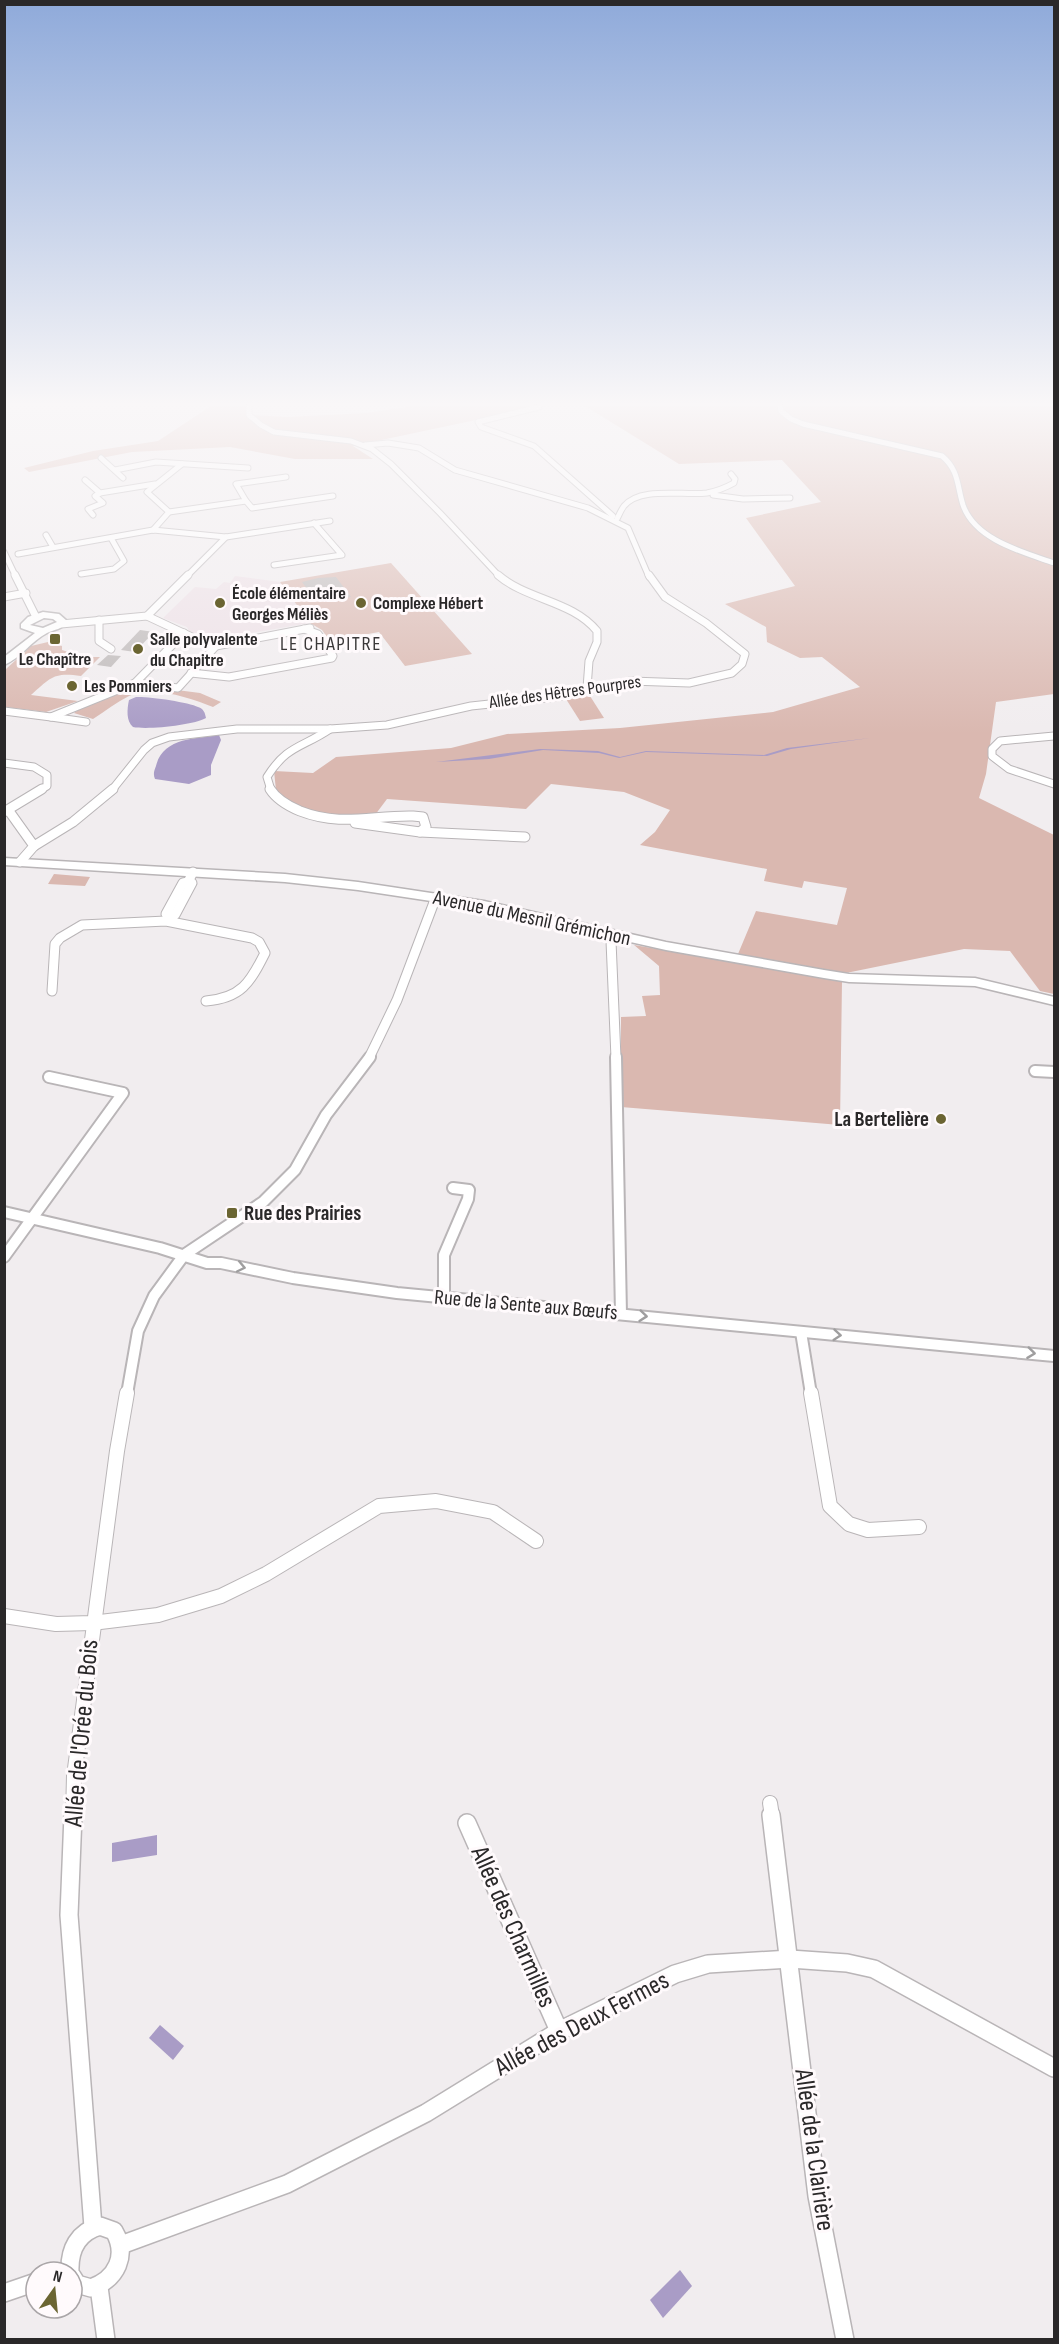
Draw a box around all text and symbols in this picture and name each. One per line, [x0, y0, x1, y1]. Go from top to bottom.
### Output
place label: École élémentaire Georges Méliès [232, 583, 346, 625]
place label: Complexe Hébert [373, 593, 483, 614]
marker: École élémentaire Georges Méliès [213, 596, 227, 610]
marker: Complexe Hébert [354, 596, 368, 610]
place label: Salle polyvalente du Chapitre [150, 629, 258, 671]
marker: Le Chapître [48, 632, 62, 646]
district label: LE CHAPITRE [280, 632, 382, 656]
marker: Salle polyvalente du Chapitre [131, 642, 145, 656]
place label: Le Chapître [19, 649, 91, 670]
street label: Allée des Hêtres Pourpres [487, 671, 642, 713]
place label: Les Pommiers [84, 676, 172, 697]
marker: Les Pommiers [65, 679, 79, 693]
street label: Avenue du Mesnil Grémichon [430, 885, 633, 951]
place label: La Bertelière [834, 1107, 929, 1132]
marker: La Bertelière [934, 1112, 948, 1126]
place label: Rue des Prairies [244, 1201, 361, 1226]
marker: Rue des Prairies [225, 1206, 239, 1220]
one-way arrow [236, 1260, 246, 1273]
street label: Rue de la Sente aux Bœufs [433, 1285, 619, 1325]
one-way arrow [638, 1309, 647, 1322]
one-way arrow [832, 1328, 841, 1341]
one-way arrow [1026, 1346, 1035, 1359]
street label: Allée de l'Orée du Bois [58, 1638, 106, 1829]
street label: Allée des Charmilles [463, 1841, 562, 2012]
street label: Allée des Deux Fermes [489, 1965, 674, 2083]
street label: Allée de la Clairière [787, 2066, 841, 2233]
north arrow [24, 2260, 84, 2320]
text: N [51, 2267, 64, 2287]

